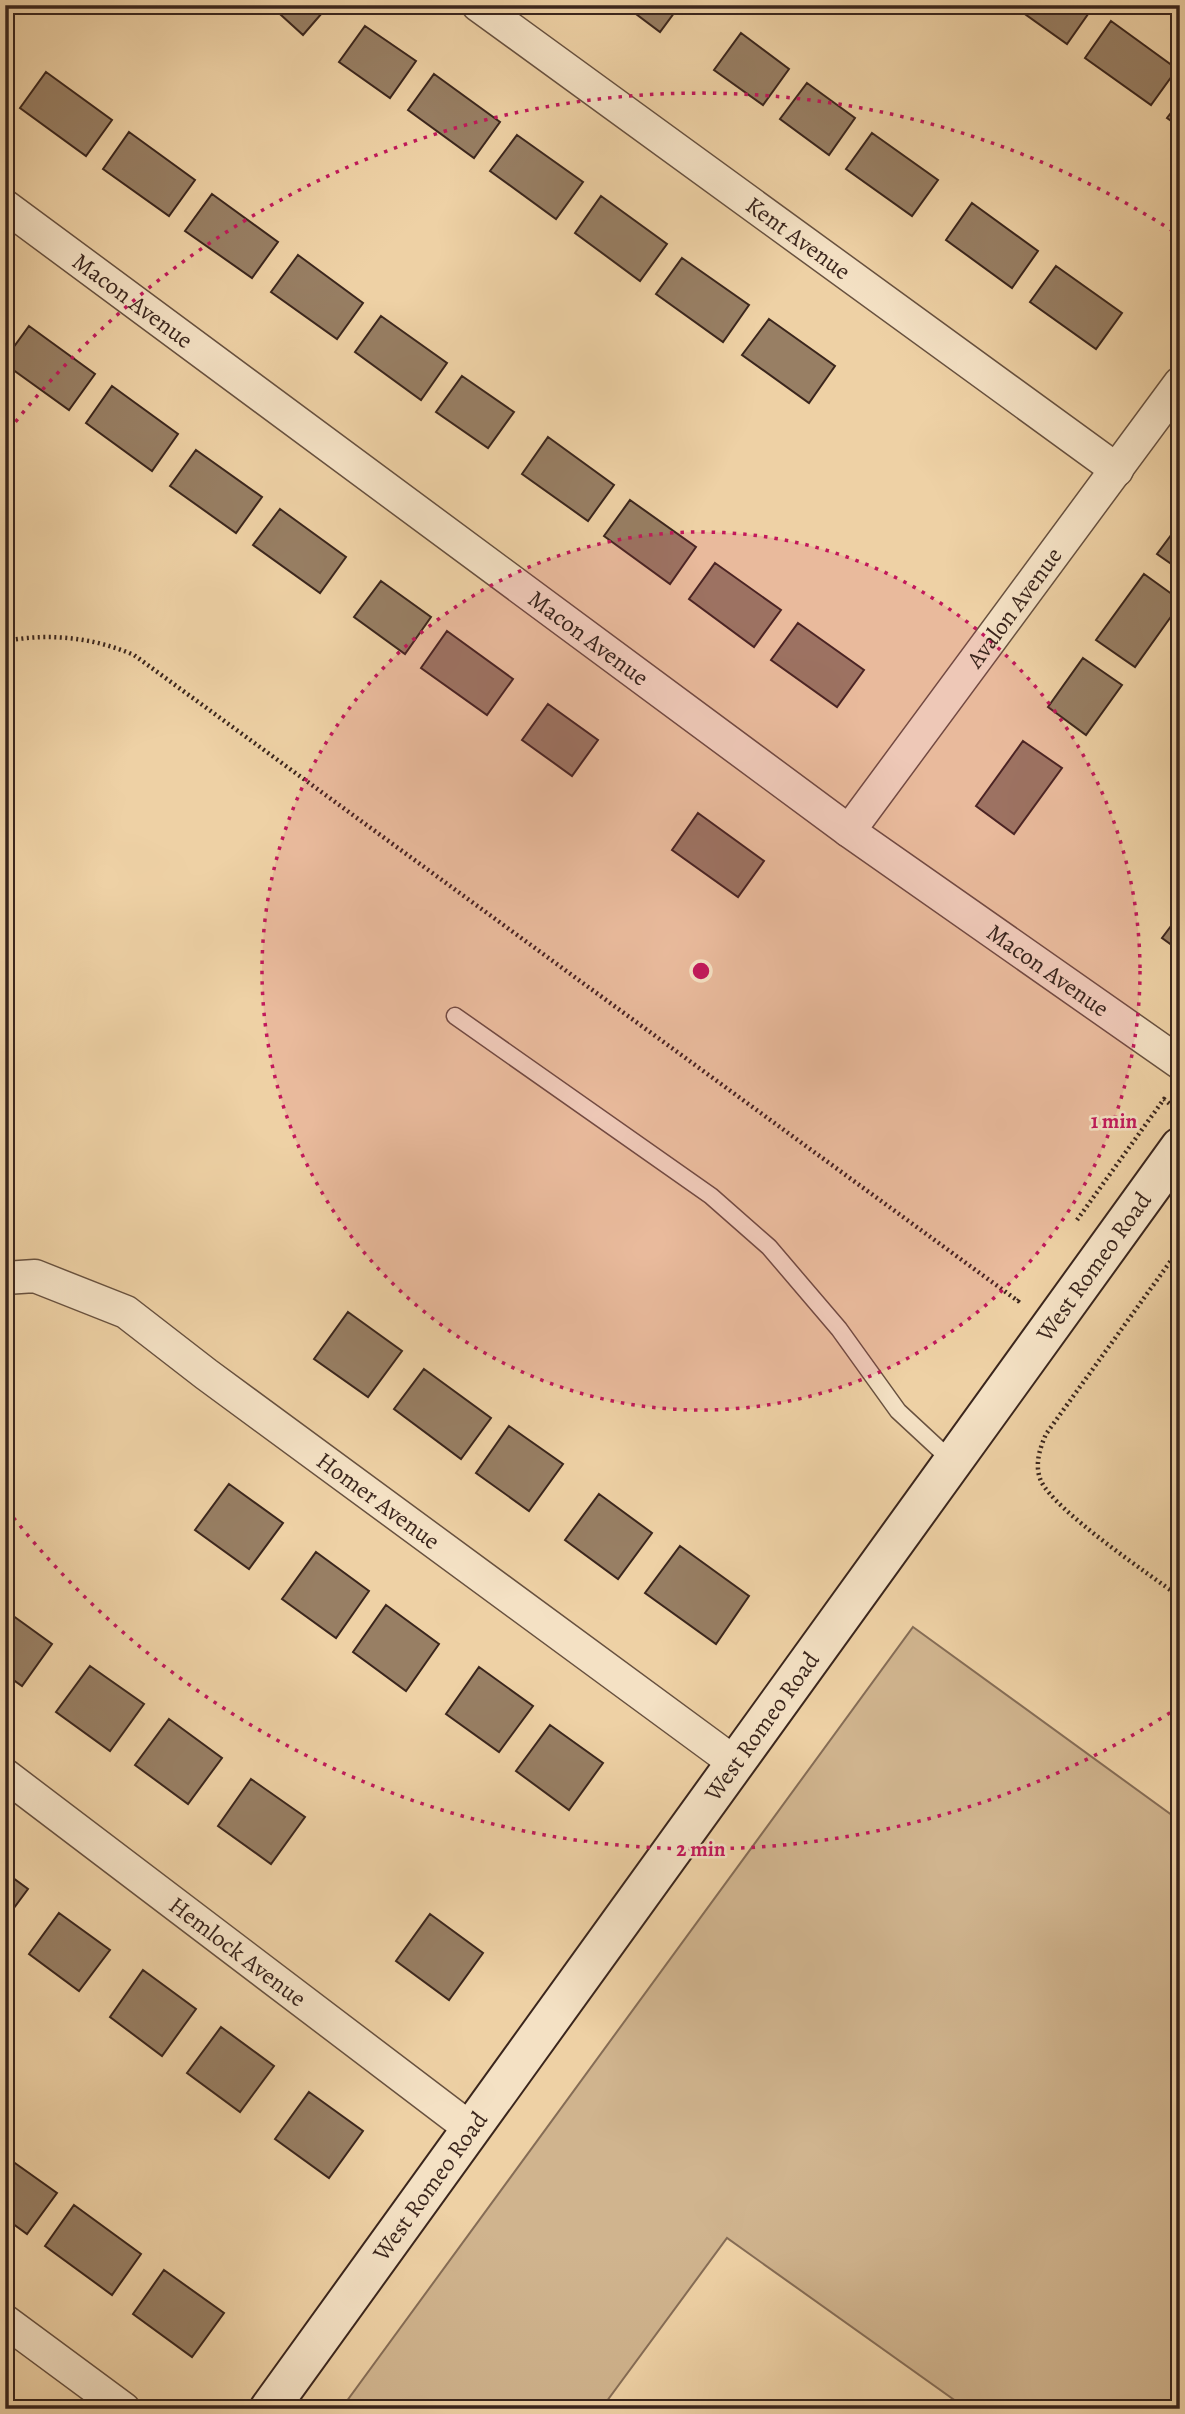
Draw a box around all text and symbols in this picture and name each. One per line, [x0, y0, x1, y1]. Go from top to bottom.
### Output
street label: Kent Avenue [739, 189, 857, 287]
street label: Macon Avenue [66, 245, 200, 356]
street label: Avalon Avenue [958, 541, 1069, 675]
street label: Macon Avenue [522, 583, 655, 693]
street label: Macon Avenue [980, 916, 1115, 1024]
centre of rings [689, 959, 713, 983]
text: 1 min [1091, 1107, 1138, 1135]
street label: West Romeo Road [1028, 1185, 1159, 1349]
street label: Homer Avenue [310, 1445, 446, 1557]
street label: West Romeo Road [696, 1645, 827, 1808]
text: 2 min [676, 1835, 726, 1863]
street label: Hemlock Avenue [162, 1889, 313, 2014]
street label: West Romeo Road [365, 2105, 495, 2268]

